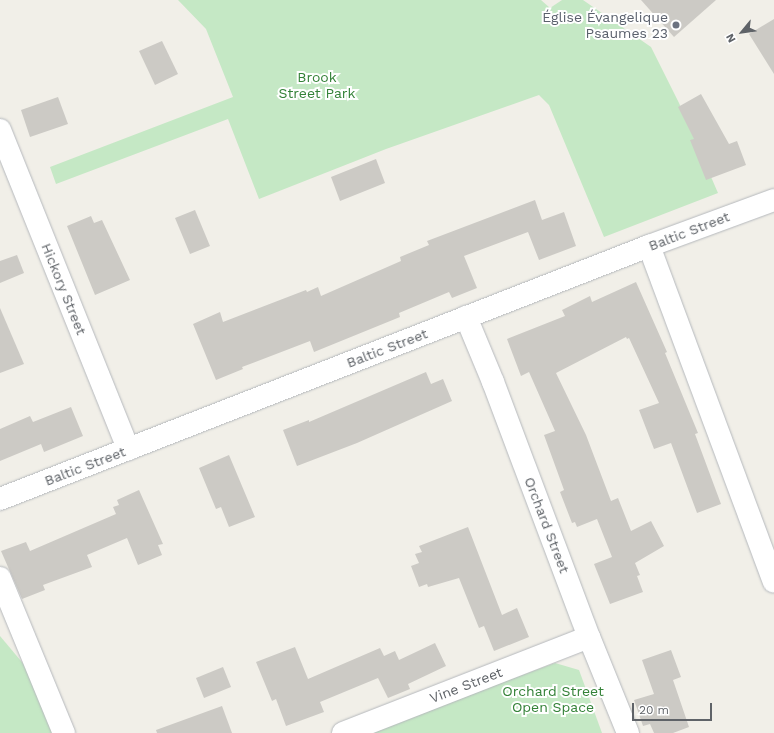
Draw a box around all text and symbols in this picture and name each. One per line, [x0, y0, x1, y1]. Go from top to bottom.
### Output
place label: Église Évangelique Psaumes 23 [542, 9, 668, 42]
north arrow [722, 12, 762, 52]
marker: Église Évangelique Psaumes 23 [671, 20, 681, 30]
text: N [723, 31, 739, 45]
park label: Brook Street Park [278, 69, 356, 102]
street label: Baltic Street [646, 208, 732, 254]
street label: Hickory Street [38, 241, 90, 337]
street label: Baltic Street [344, 325, 430, 371]
street label: Baltic Street [42, 443, 128, 489]
street label: Orchard Street [521, 475, 573, 575]
street label: Vine Street [427, 663, 505, 707]
park label: Orchard Street Open Space [502, 683, 604, 716]
scale bar [634, 695, 714, 721]
text: 20 m [639, 703, 669, 717]

